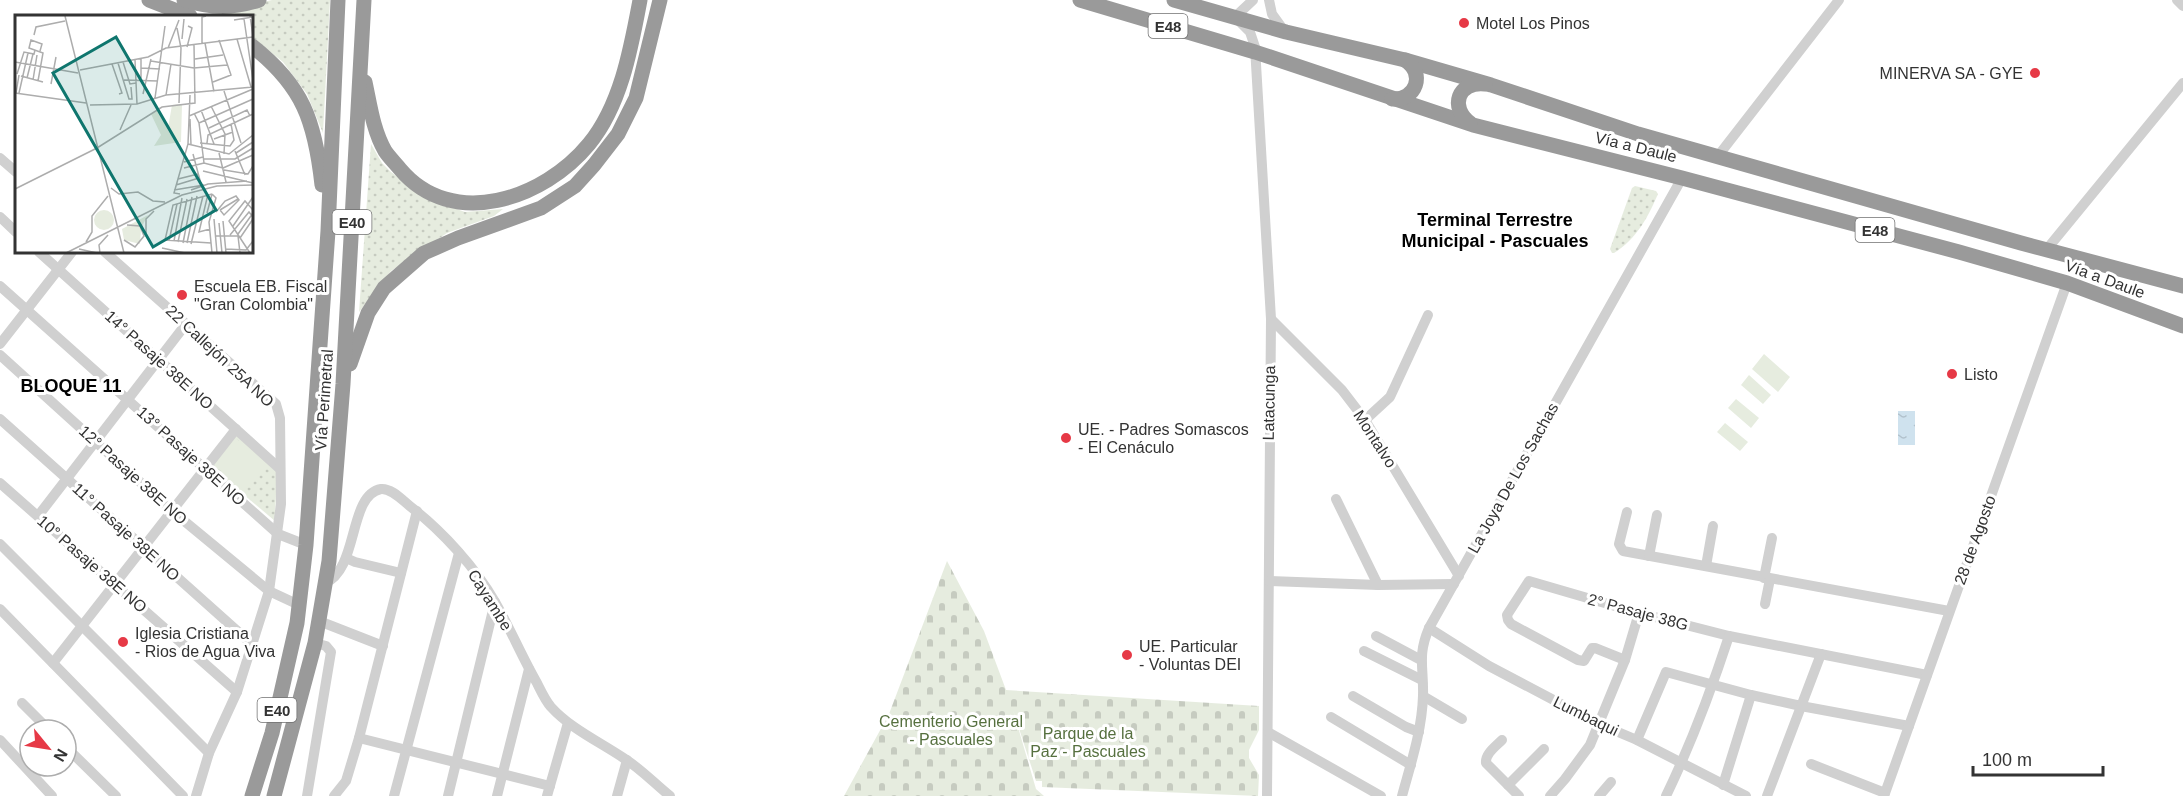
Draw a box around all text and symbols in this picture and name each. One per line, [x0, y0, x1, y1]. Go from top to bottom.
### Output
road number: E48 [1148, 14, 1188, 38]
inset map [15, 15, 254, 254]
place label: Motel Los Pinos [1476, 15, 1590, 32]
marker: Motel Los Pinos [1457, 16, 1471, 30]
place label: MINERVA SA - GYE [1880, 65, 2023, 82]
marker: MINERVA SA - GYE [2028, 66, 2042, 80]
street label: Vía a Daule [1593, 129, 1679, 165]
road number: E40 [332, 210, 372, 234]
district label: Terminal Terrestre Municipal - Pascuales [1401, 210, 1589, 251]
road number: E48 [1856, 218, 1894, 242]
street label: Vía a Daule [2063, 257, 2147, 301]
place label: Escuela EB. Fiscal "Gran Colombia" [194, 278, 327, 313]
marker: Escuela EB. Fiscal "Gran Colombia" [175, 288, 189, 302]
street label: 22 Callejón 25A NO [163, 302, 277, 410]
street label: 14° Pasaje 38E NO [102, 307, 216, 413]
street label: Vía Perimetral [312, 349, 336, 451]
street label: Latacunga [1260, 365, 1278, 441]
place label: Listo [1964, 366, 1998, 383]
marker: Listo [1945, 367, 1959, 381]
district label: BLOQUE 11 [20, 376, 122, 396]
street label: La Joya De Los Sachas [1465, 400, 1561, 556]
street label: 13° Pasaje 38E NO [134, 403, 248, 509]
street label: Montalvo [1350, 407, 1400, 471]
place label: UE. - Padres Somascos - El Cenáculo [1078, 421, 1249, 456]
street label: 12° Pasaje 38E NO [76, 422, 190, 528]
marker: UE. - Padres Somascos - El Cenáculo [1059, 431, 1073, 445]
street label: 11° Pasaje 38E NO [69, 480, 183, 584]
street label: 28 de Agosto [1951, 493, 1999, 587]
street label: 10° Pasaje 38E NO [34, 512, 150, 616]
street label: Cayambe [465, 566, 515, 634]
street label: 2° Pasaje 38G [1586, 590, 1690, 634]
place label: Iglesia Cristiana - Rios de Agua Viva [135, 625, 275, 660]
marker: Iglesia Cristiana - Rios de Agua Viva [116, 635, 130, 649]
place label: UE. Particular - Voluntas DEI [1139, 638, 1241, 673]
marker: UE. Particular - Voluntas DEI [1120, 648, 1134, 662]
street label: Lumbaqui [1551, 693, 1621, 739]
road number: E40 [258, 698, 296, 722]
park label: Cementerio General - Pascuales [879, 713, 1023, 748]
north arrow [18, 718, 78, 778]
park label: Parque de la Paz - Pascuales [1030, 725, 1146, 760]
scale bar [1973, 739, 2104, 777]
text: N [50, 746, 71, 765]
text: 100 m [1982, 750, 2032, 770]

